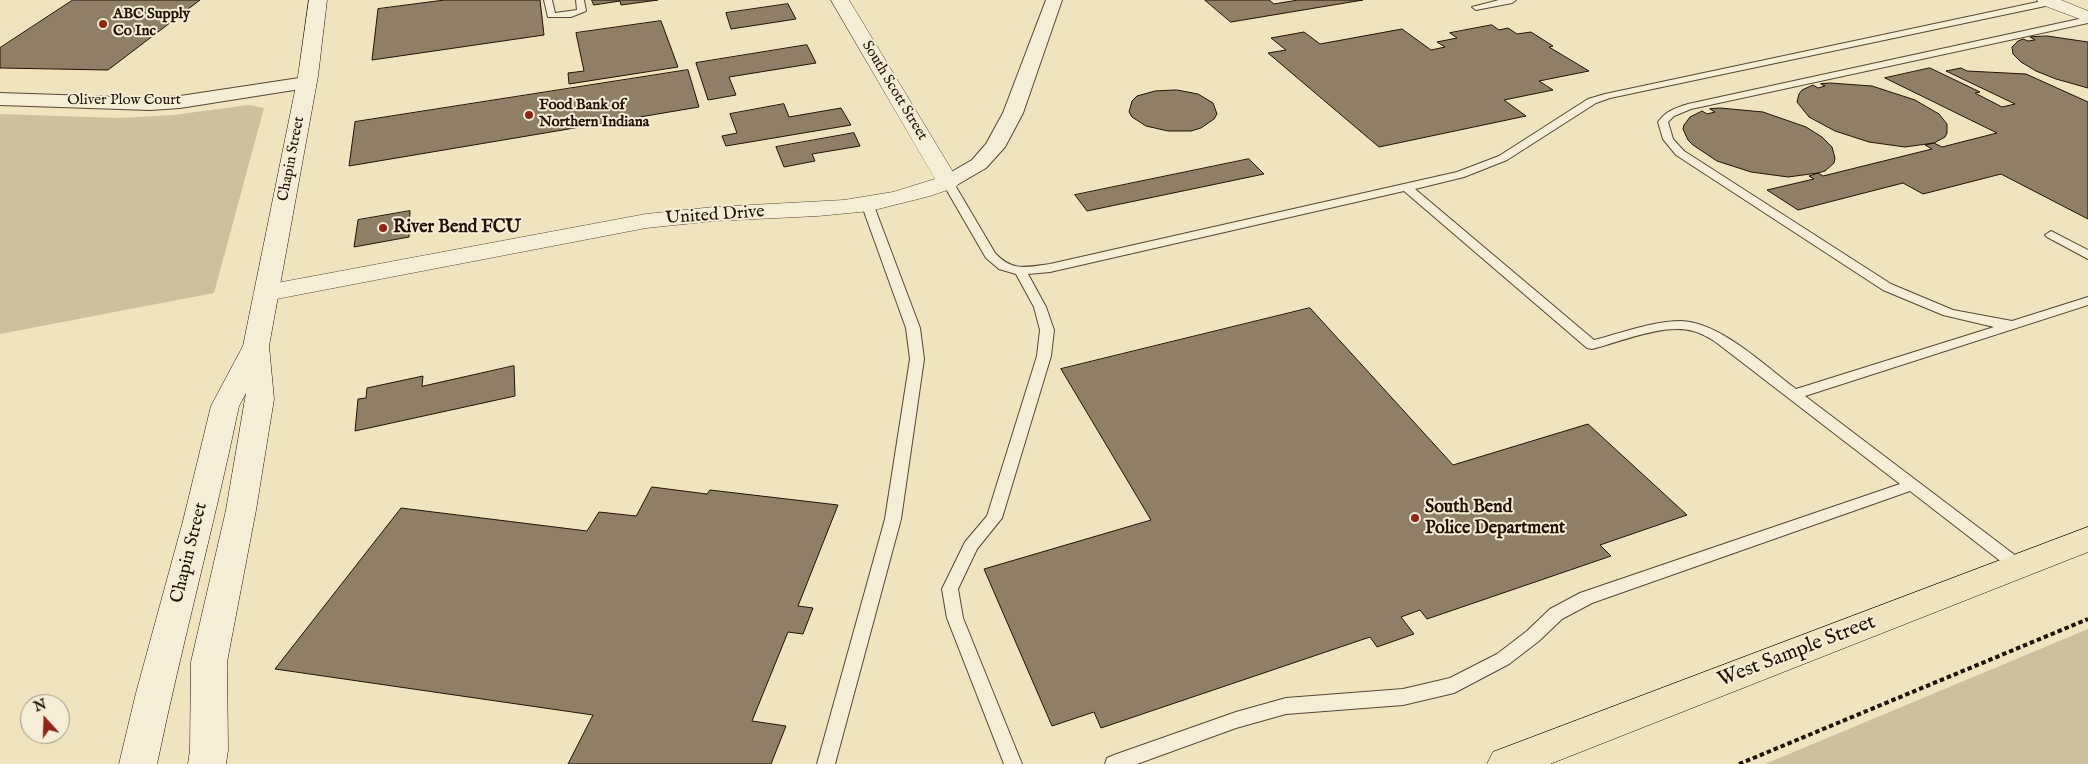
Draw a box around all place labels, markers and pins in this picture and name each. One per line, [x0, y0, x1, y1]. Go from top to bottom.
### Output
place label: ABC Supply Co Inc [113, 6, 190, 41]
marker: ABC Supply Co Inc [97, 18, 109, 30]
place label: Food Bank of Northern Indiana [539, 97, 649, 132]
marker: Food Bank of Northern Indiana [523, 109, 535, 121]
place label: River Bend FCU [393, 217, 521, 239]
marker: River Bend FCU [377, 222, 389, 234]
place label: South Bend Police Department [1425, 497, 1565, 540]
marker: South Bend Police Department [1409, 512, 1421, 524]

